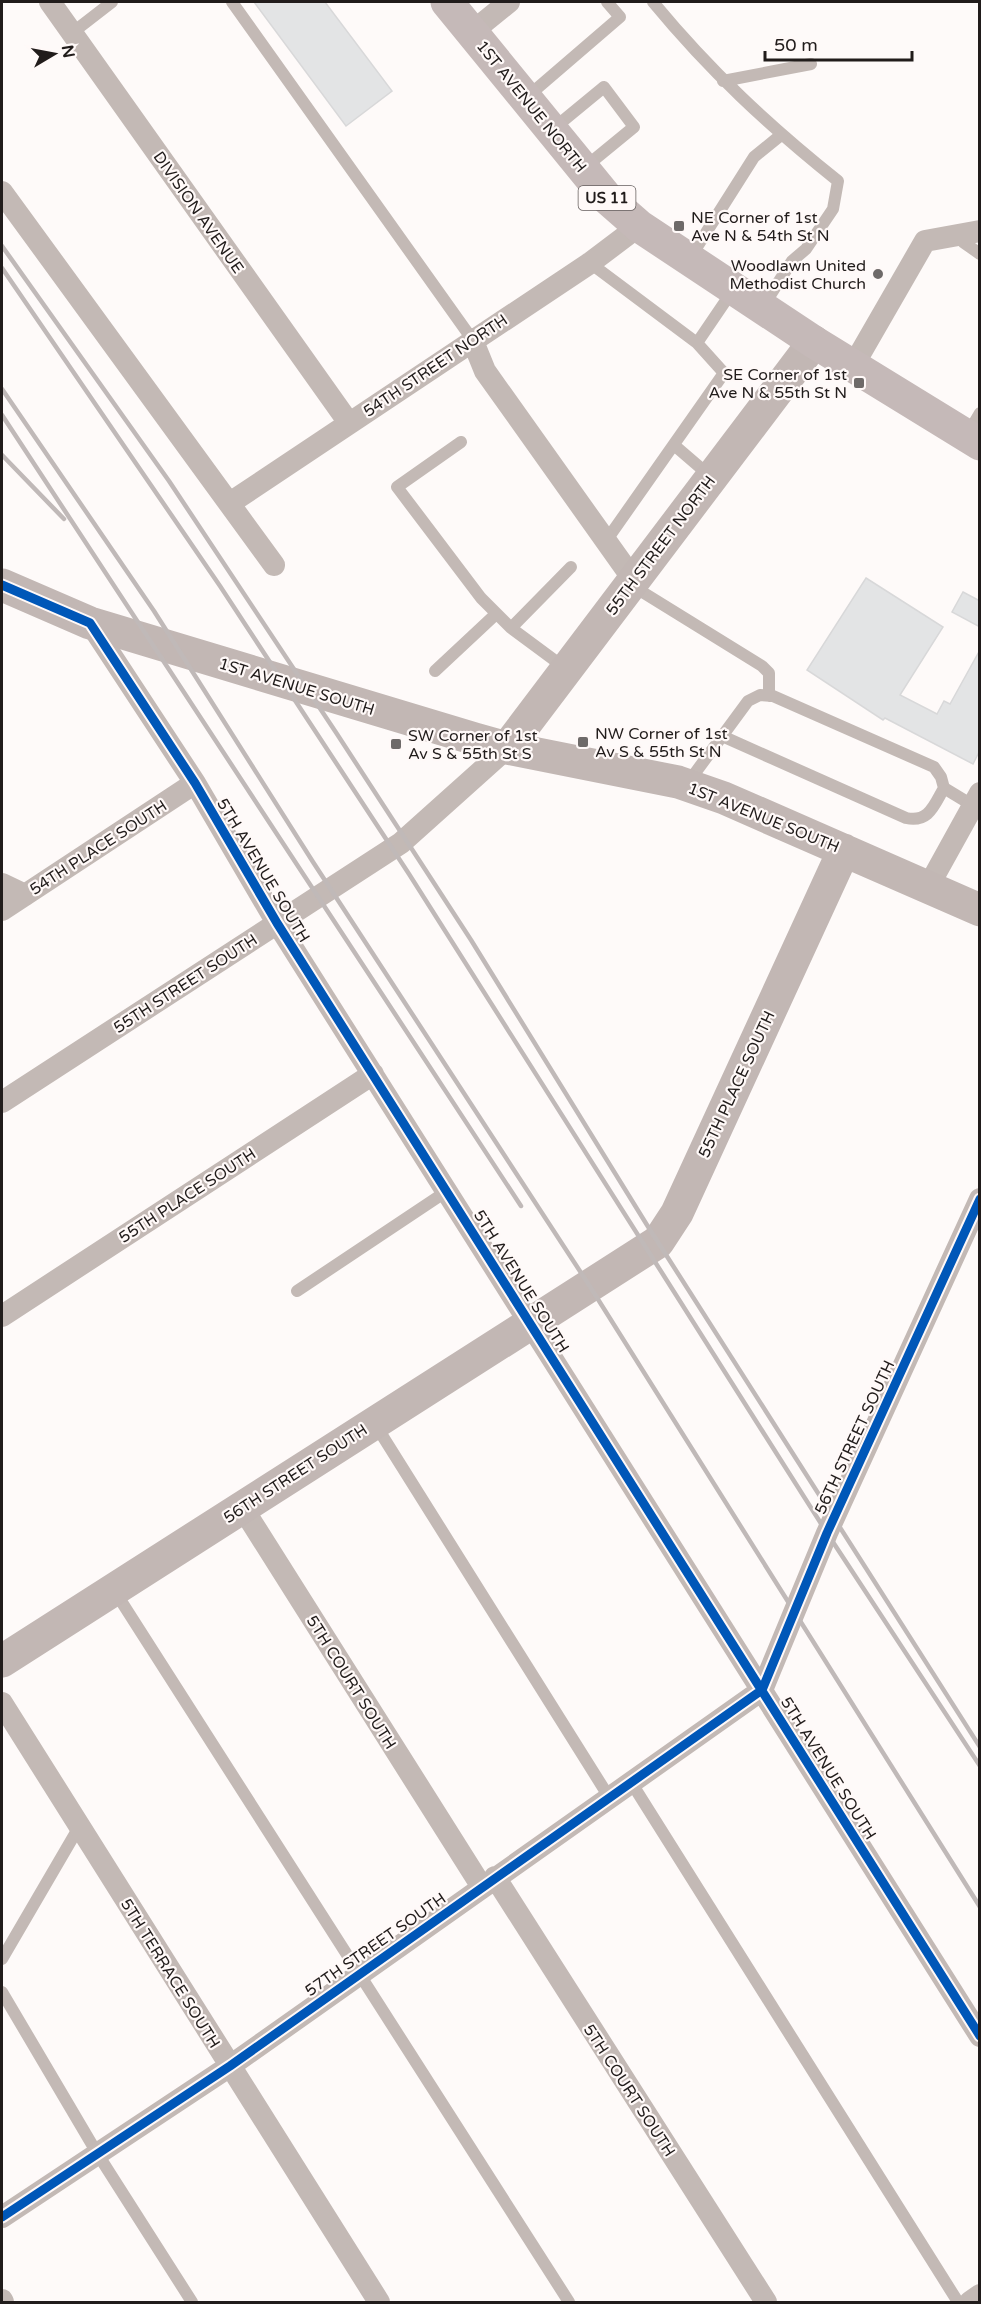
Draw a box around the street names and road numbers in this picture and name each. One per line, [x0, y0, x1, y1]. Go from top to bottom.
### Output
street label: 1ST AVENUE NORTH [472, 37, 591, 177]
street label: DIVISION AVENUE [149, 148, 248, 277]
road number: US 11 [578, 186, 636, 210]
street label: 54TH STREET NORTH [360, 310, 512, 422]
street label: 55TH STREET NORTH [602, 472, 720, 619]
street label: 1ST AVENUE SOUTH [216, 654, 377, 720]
street label: 1ST AVENUE SOUTH [685, 778, 842, 858]
street label: 5TH AVENUE SOUTH [212, 795, 314, 946]
street label: 54TH PLACE SOUTH [26, 796, 171, 900]
street label: 55TH STREET SOUTH [110, 930, 261, 1038]
street label: 55TH PLACE SOUTH [694, 1008, 780, 1161]
street label: 55TH PLACE SOUTH [115, 1144, 260, 1248]
street label: 5TH AVENUE SOUTH [469, 1206, 573, 1357]
street label: 56TH STREET SOUTH [810, 1357, 899, 1518]
street label: 56TH STREET SOUTH [220, 1420, 371, 1528]
street label: 5TH COURT SOUTH [302, 1612, 400, 1753]
street label: 5TH AVENUE SOUTH [776, 1693, 880, 1844]
street label: 57TH STREET SOUTH [301, 1889, 450, 2001]
street label: 5TH TERRACE SOUTH [116, 1895, 224, 2052]
street label: 5TH COURT SOUTH [579, 2020, 680, 2161]

